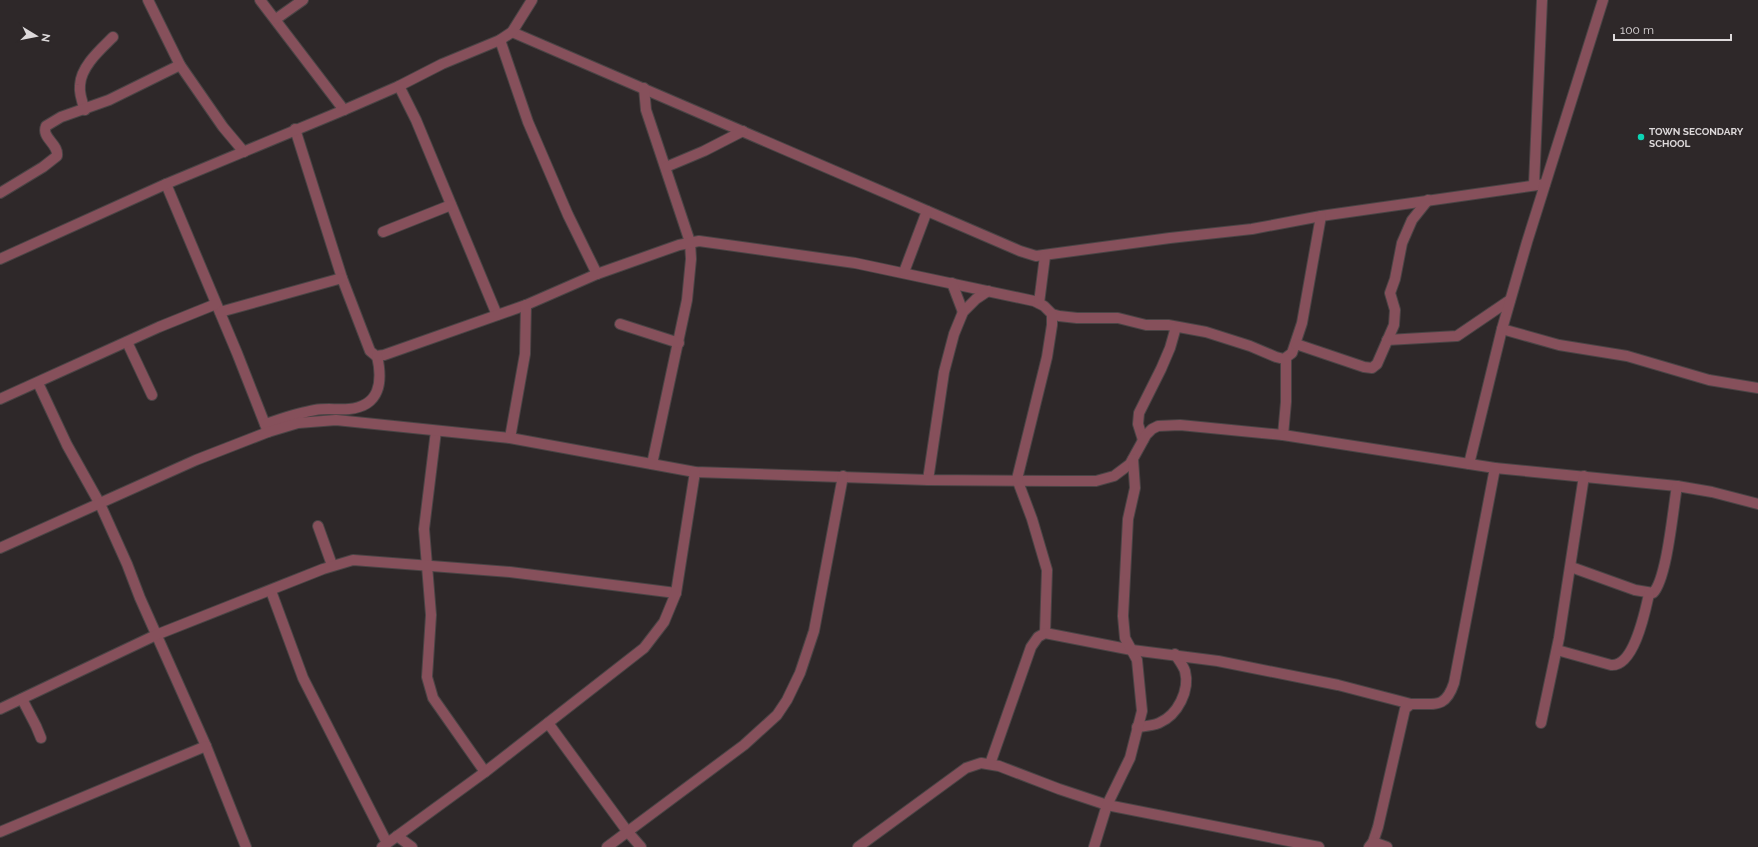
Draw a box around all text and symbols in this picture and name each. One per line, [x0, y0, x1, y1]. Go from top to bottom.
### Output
north arrow [16, 16, 56, 56]
scale bar [1614, 16, 1731, 42]
text: 100 m [1620, 23, 1654, 37]
text: N [38, 32, 52, 43]
place label: TOWN SECONDARY SCHOOL [1649, 126, 1744, 149]
marker: TOWN SECONDARY SCHOOL [1636, 132, 1646, 142]

